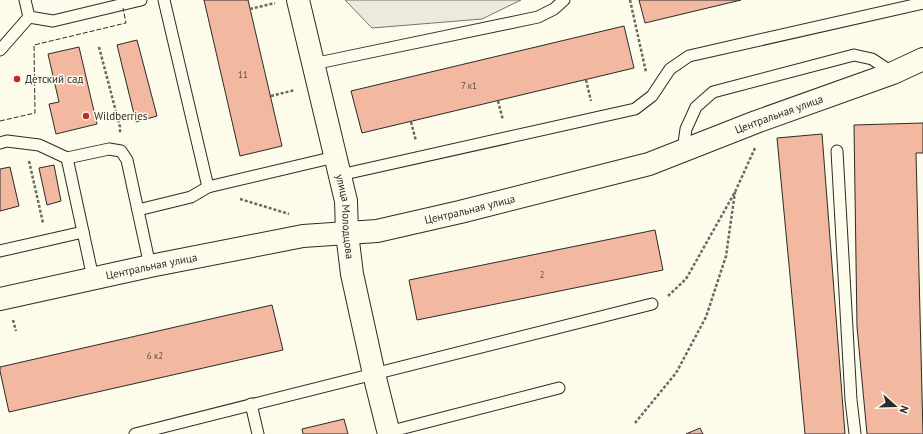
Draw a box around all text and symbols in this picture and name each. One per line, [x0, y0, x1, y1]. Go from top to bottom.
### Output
house number: 11 [238, 69, 248, 80]
place label: Детский сад [25, 72, 83, 86]
marker: Детский сад [12, 74, 22, 84]
house number: 7 к1 [461, 80, 477, 91]
street label: Центральная улица [733, 92, 825, 137]
place label: Wildberries [94, 109, 148, 123]
marker: Wildberries [81, 111, 91, 121]
street label: улица Молодцова [333, 173, 357, 260]
street label: Центральная улица [423, 191, 517, 227]
street label: Центральная улица [104, 250, 198, 283]
house number: 2 [540, 269, 545, 280]
house number: 6 к2 [147, 350, 163, 361]
north arrow [875, 386, 915, 426]
text: N [897, 404, 912, 415]

